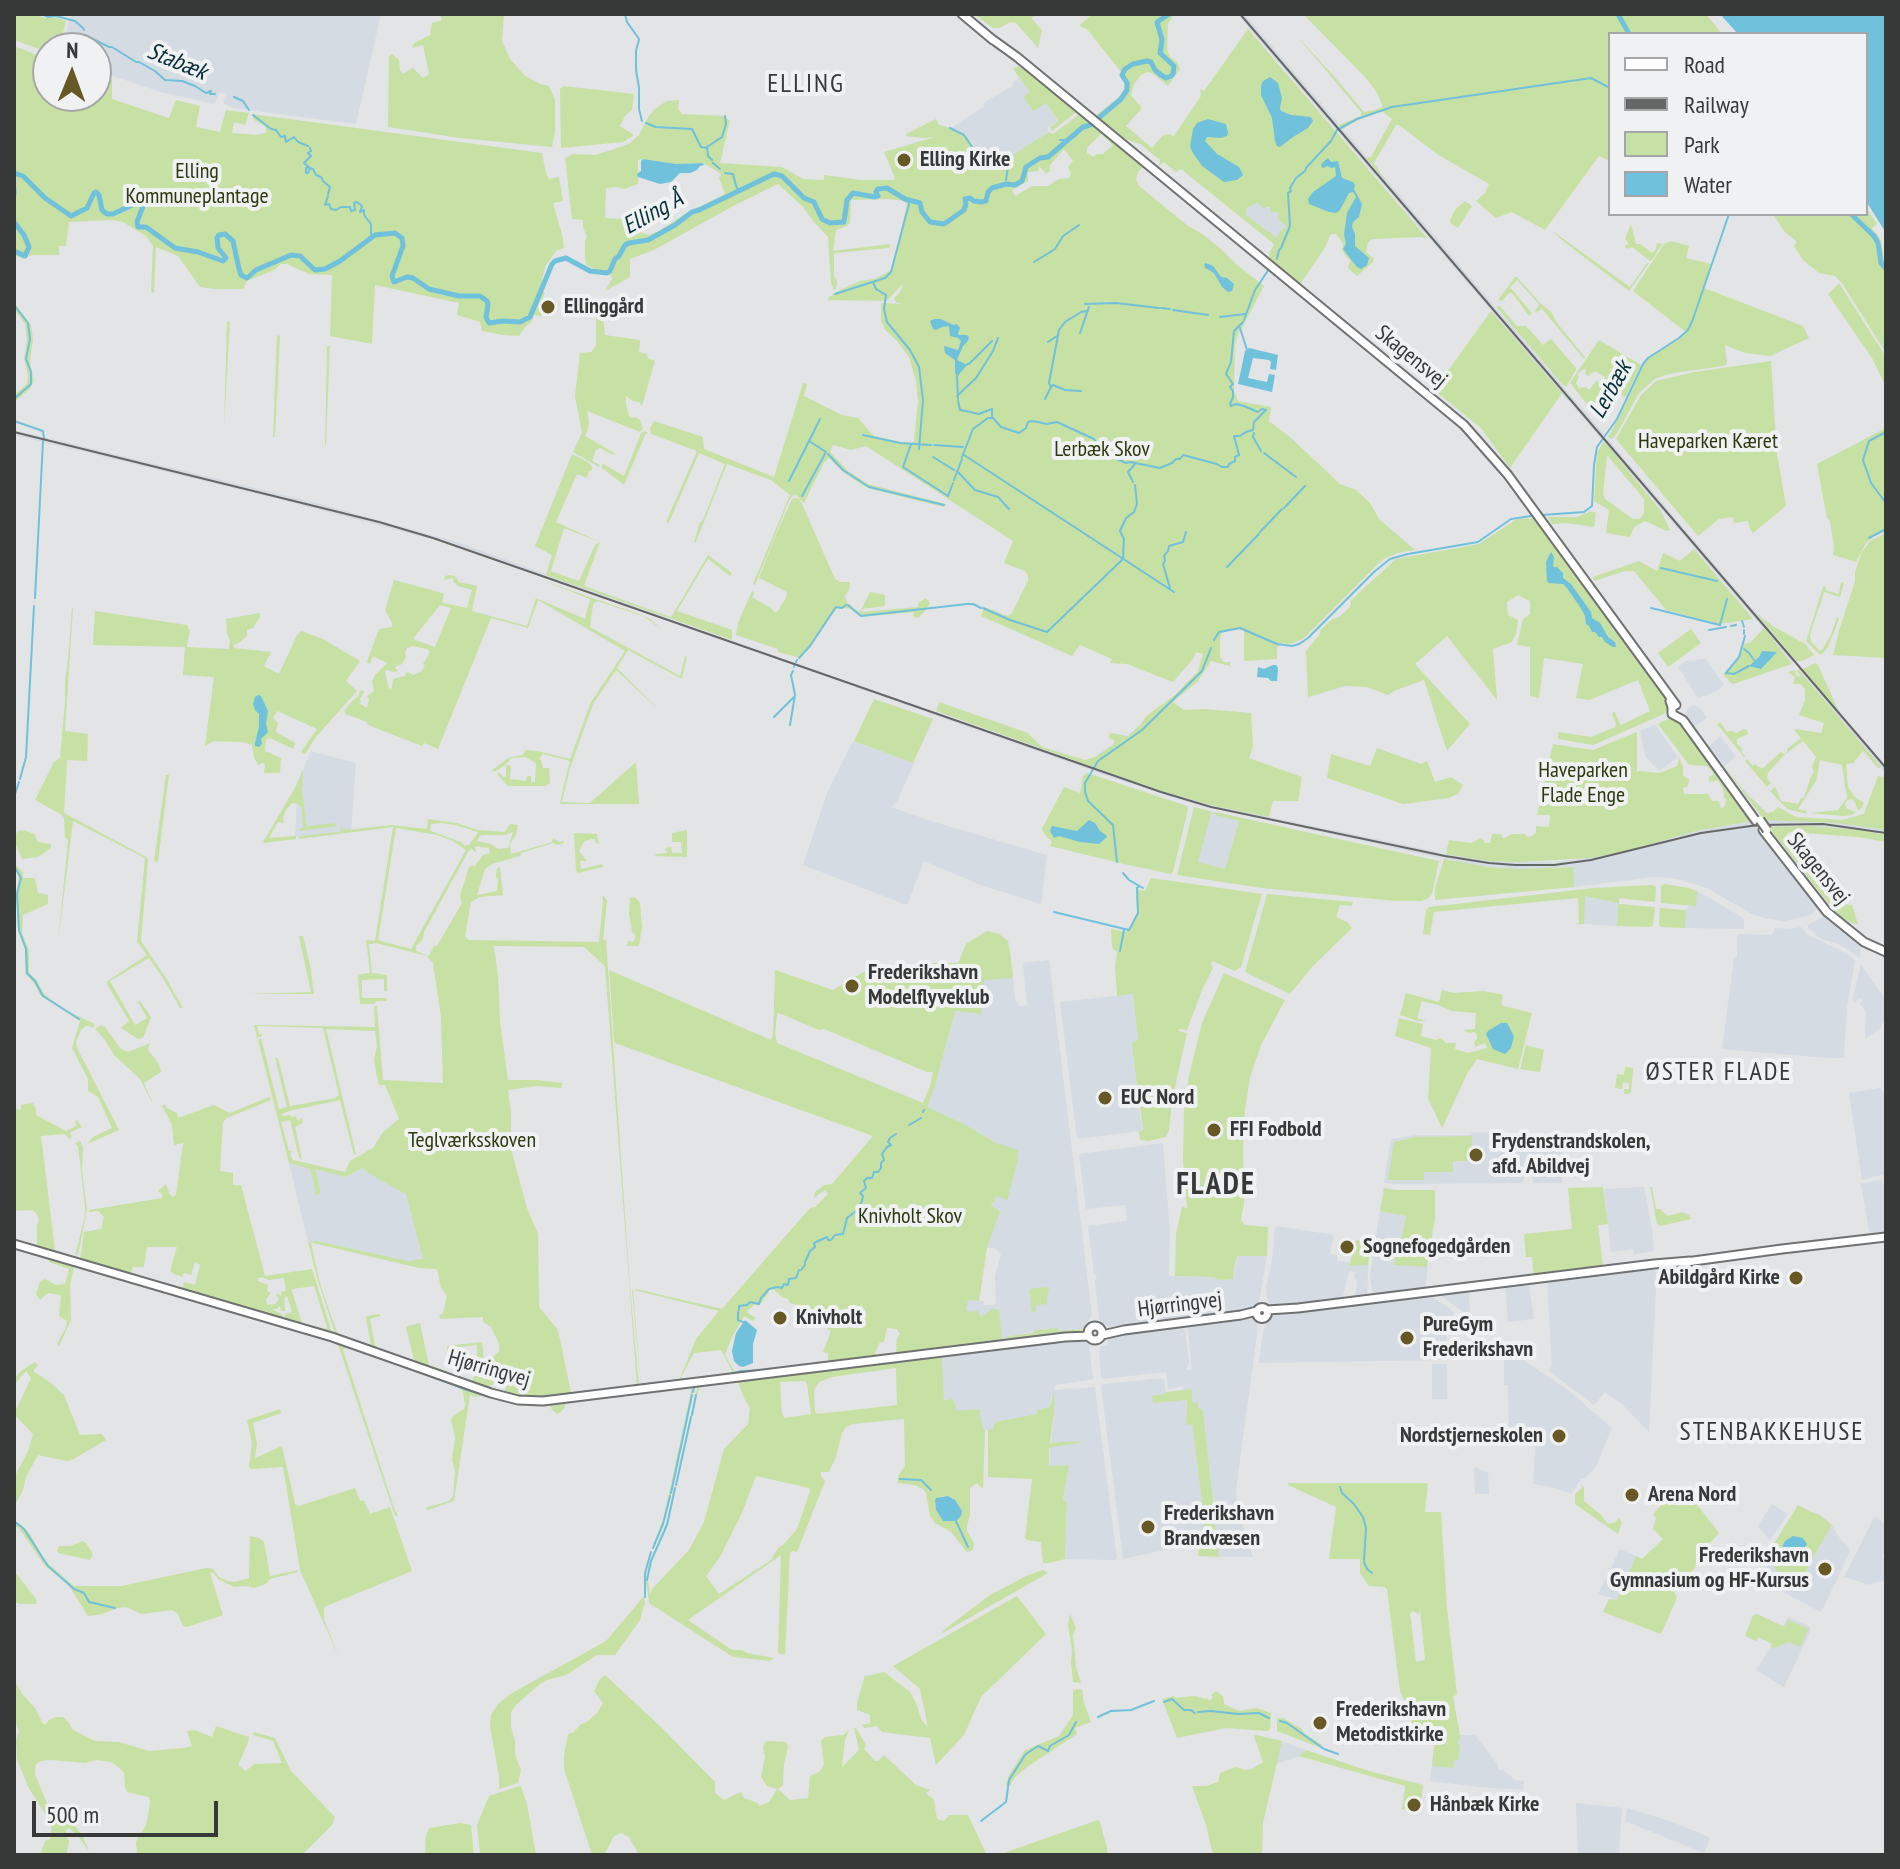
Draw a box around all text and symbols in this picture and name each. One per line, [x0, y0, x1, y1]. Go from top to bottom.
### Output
north arrow [32, 32, 112, 112]
legend [1608, 32, 1868, 216]
text: N [66, 36, 79, 64]
water label: Stabæk [143, 37, 211, 87]
text: Road [1684, 49, 1725, 80]
district label: ELLING [767, 69, 845, 101]
text: Railway [1684, 89, 1749, 120]
text: Park [1684, 129, 1720, 160]
place label: Elling Kirke [920, 147, 1010, 173]
marker: Elling Kirke [895, 151, 913, 169]
park label: Elling Kommuneplantage [125, 159, 269, 210]
text: Water [1684, 169, 1732, 200]
water label: Elling Å [618, 185, 688, 241]
place label: Ellinggård [564, 294, 644, 320]
marker: Ellinggård [539, 298, 557, 316]
street label: Skagensvej [1370, 320, 1452, 394]
water label: Lerbæk [1584, 357, 1638, 423]
park label: Haveparken Kæret [1638, 429, 1778, 455]
park label: Lerbæk Skov [1054, 437, 1150, 463]
park label: Haveparken Flade Enge [1538, 758, 1628, 810]
street label: Skagensvej [1781, 828, 1855, 910]
place label: Frederikshavn Modelflyveklub [868, 960, 990, 1012]
marker: Frederikshavn Modelflyveklub [843, 977, 861, 995]
district label: ØSTER FLADE [1646, 1057, 1792, 1089]
place label: EUC Nord [1121, 1085, 1194, 1111]
marker: EUC Nord [1096, 1089, 1114, 1107]
place label: FFI Fodbold [1230, 1117, 1322, 1143]
marker: FFI Fodbold [1205, 1121, 1223, 1139]
park label: Teglværksskoven [408, 1128, 536, 1154]
place label: Frydenstrandskolen, afd. Abildvej [1492, 1129, 1651, 1180]
marker: Frydenstrandskolen, afd. Abildvej [1467, 1146, 1485, 1164]
district label: FLADE [1176, 1167, 1256, 1203]
park label: Knivholt Skov [858, 1204, 962, 1230]
place label: Sognefogedgården [1363, 1234, 1510, 1260]
marker: Sognefogedgården [1338, 1238, 1356, 1256]
place label: Abildgård Kirke [1658, 1265, 1780, 1291]
marker: Abildgård Kirke [1787, 1269, 1805, 1287]
street label: Hjørringvej [1136, 1287, 1224, 1323]
place label: Knivholt [796, 1305, 862, 1331]
marker: Knivholt [771, 1309, 789, 1327]
place label: PureGym Frederikshavn [1423, 1312, 1533, 1364]
marker: PureGym Frederikshavn [1398, 1329, 1416, 1347]
street label: Hjørringvej [445, 1345, 533, 1393]
district label: STENBAKKEHUSE [1680, 1417, 1864, 1449]
place label: Nordstjerneskolen [1400, 1423, 1543, 1449]
marker: Nordstjerneskolen [1550, 1427, 1568, 1445]
place label: Arena Nord [1648, 1482, 1736, 1508]
marker: Arena Nord [1623, 1486, 1641, 1504]
place label: Frederikshavn Brandvæsen [1164, 1501, 1274, 1552]
marker: Frederikshavn Brandvæsen [1139, 1518, 1157, 1536]
place label: Frederikshavn Gymnasium og HF-Kursus [1610, 1543, 1809, 1594]
marker: Frederikshavn Gymnasium og HF-Kursus [1816, 1560, 1834, 1578]
place label: Frederikshavn Metodistkirke [1336, 1697, 1446, 1748]
marker: Frederikshavn Metodistkirke [1311, 1714, 1329, 1732]
scale bar [36, 1785, 222, 1835]
place label: Hånbæk Kirke [1430, 1792, 1539, 1818]
marker: Hånbæk Kirke [1405, 1796, 1423, 1814]
text: 500 m [46, 1799, 99, 1830]

